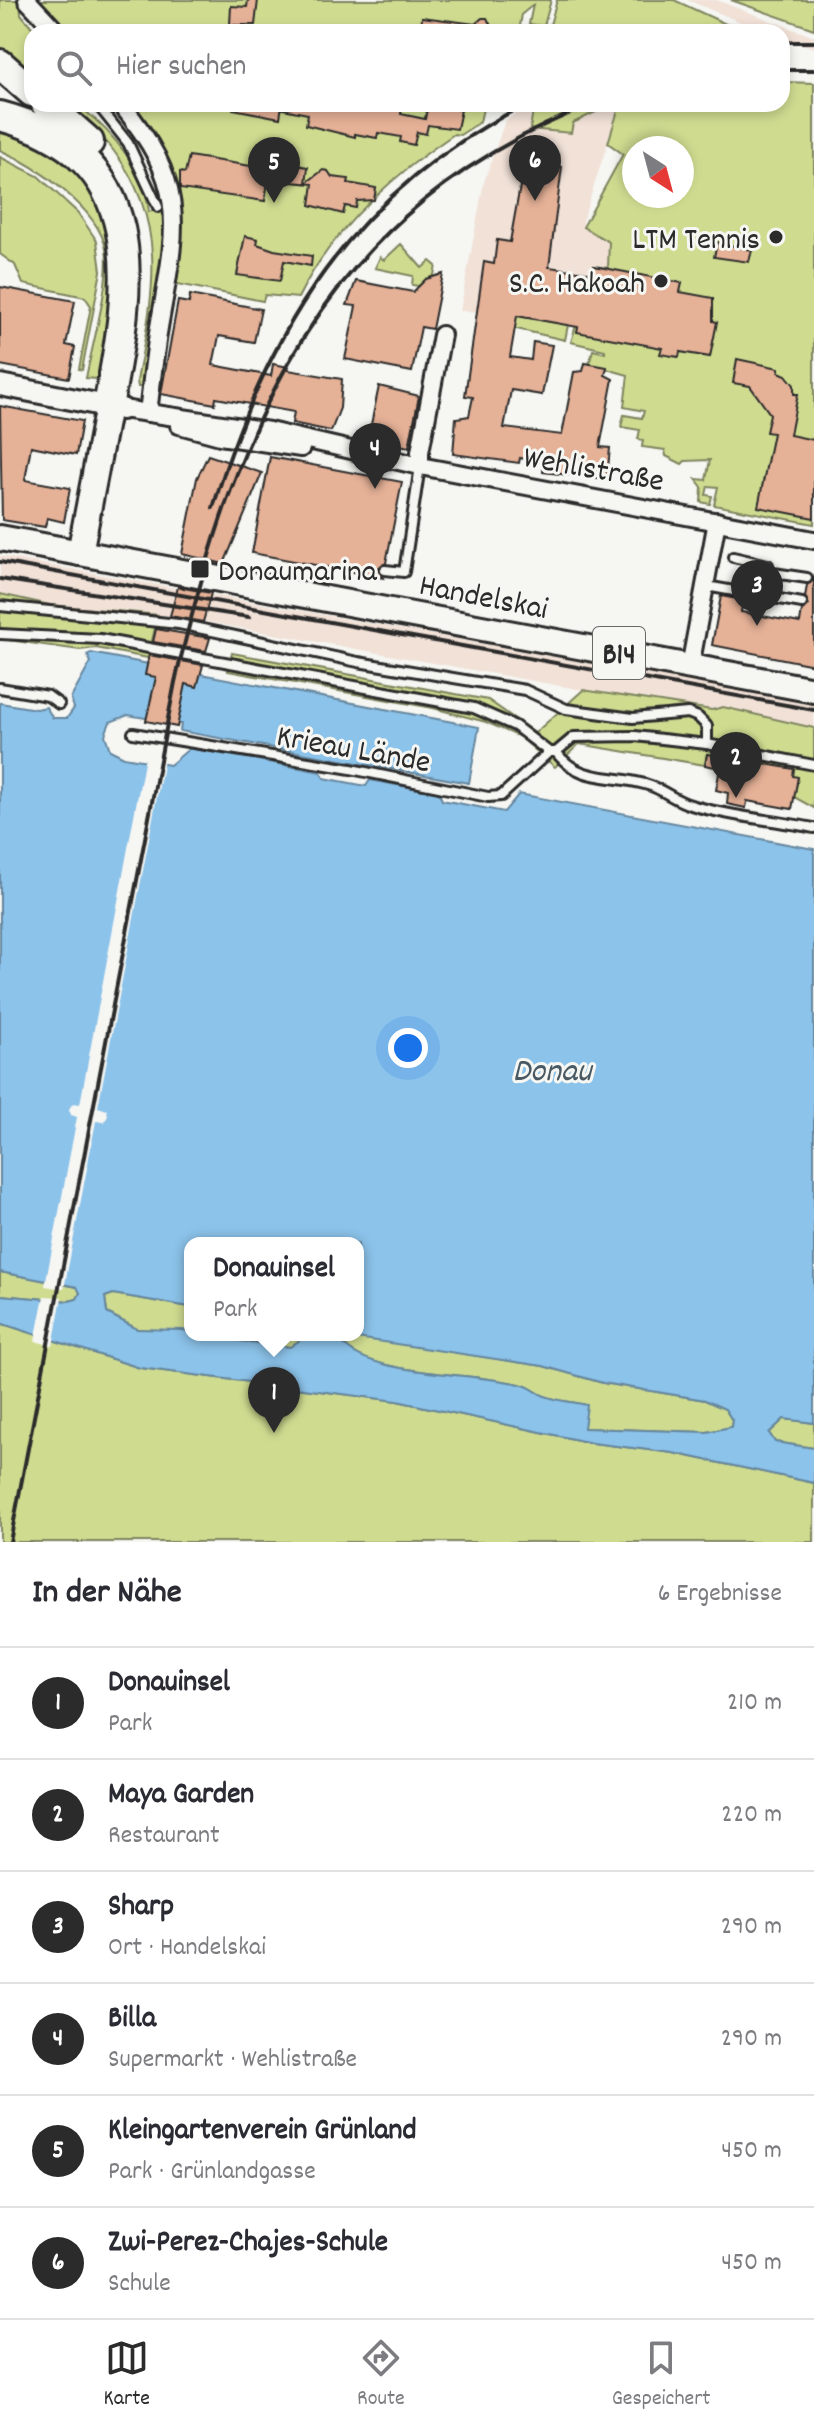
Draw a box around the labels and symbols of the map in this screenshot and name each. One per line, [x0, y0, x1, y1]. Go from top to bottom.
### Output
pin: 6 [509, 135, 561, 201]
north arrow [622, 136, 694, 208]
pin: 5 [248, 137, 300, 203]
place label: LTM Tennis [632, 219, 760, 265]
marker: LTM Tennis [767, 228, 785, 246]
place label: S.C. Hakoah [509, 263, 645, 309]
marker: S.C. Hakoah [652, 272, 670, 290]
pin: 4 [349, 423, 401, 489]
street label: Wehlistraße [519, 437, 667, 507]
place label: Donaumarina [218, 551, 378, 597]
marker: Donaumarina [189, 558, 211, 580]
pin: 3 [731, 560, 783, 626]
street label: Handelskai [415, 565, 552, 635]
road number: B14 [593, 627, 645, 679]
street label: Krieau Lände [272, 716, 434, 788]
pin: 2 [710, 732, 762, 798]
your location [388, 1028, 428, 1068]
water label: Donau [513, 1049, 594, 1098]
pin: 1 [248, 1367, 300, 1433]

